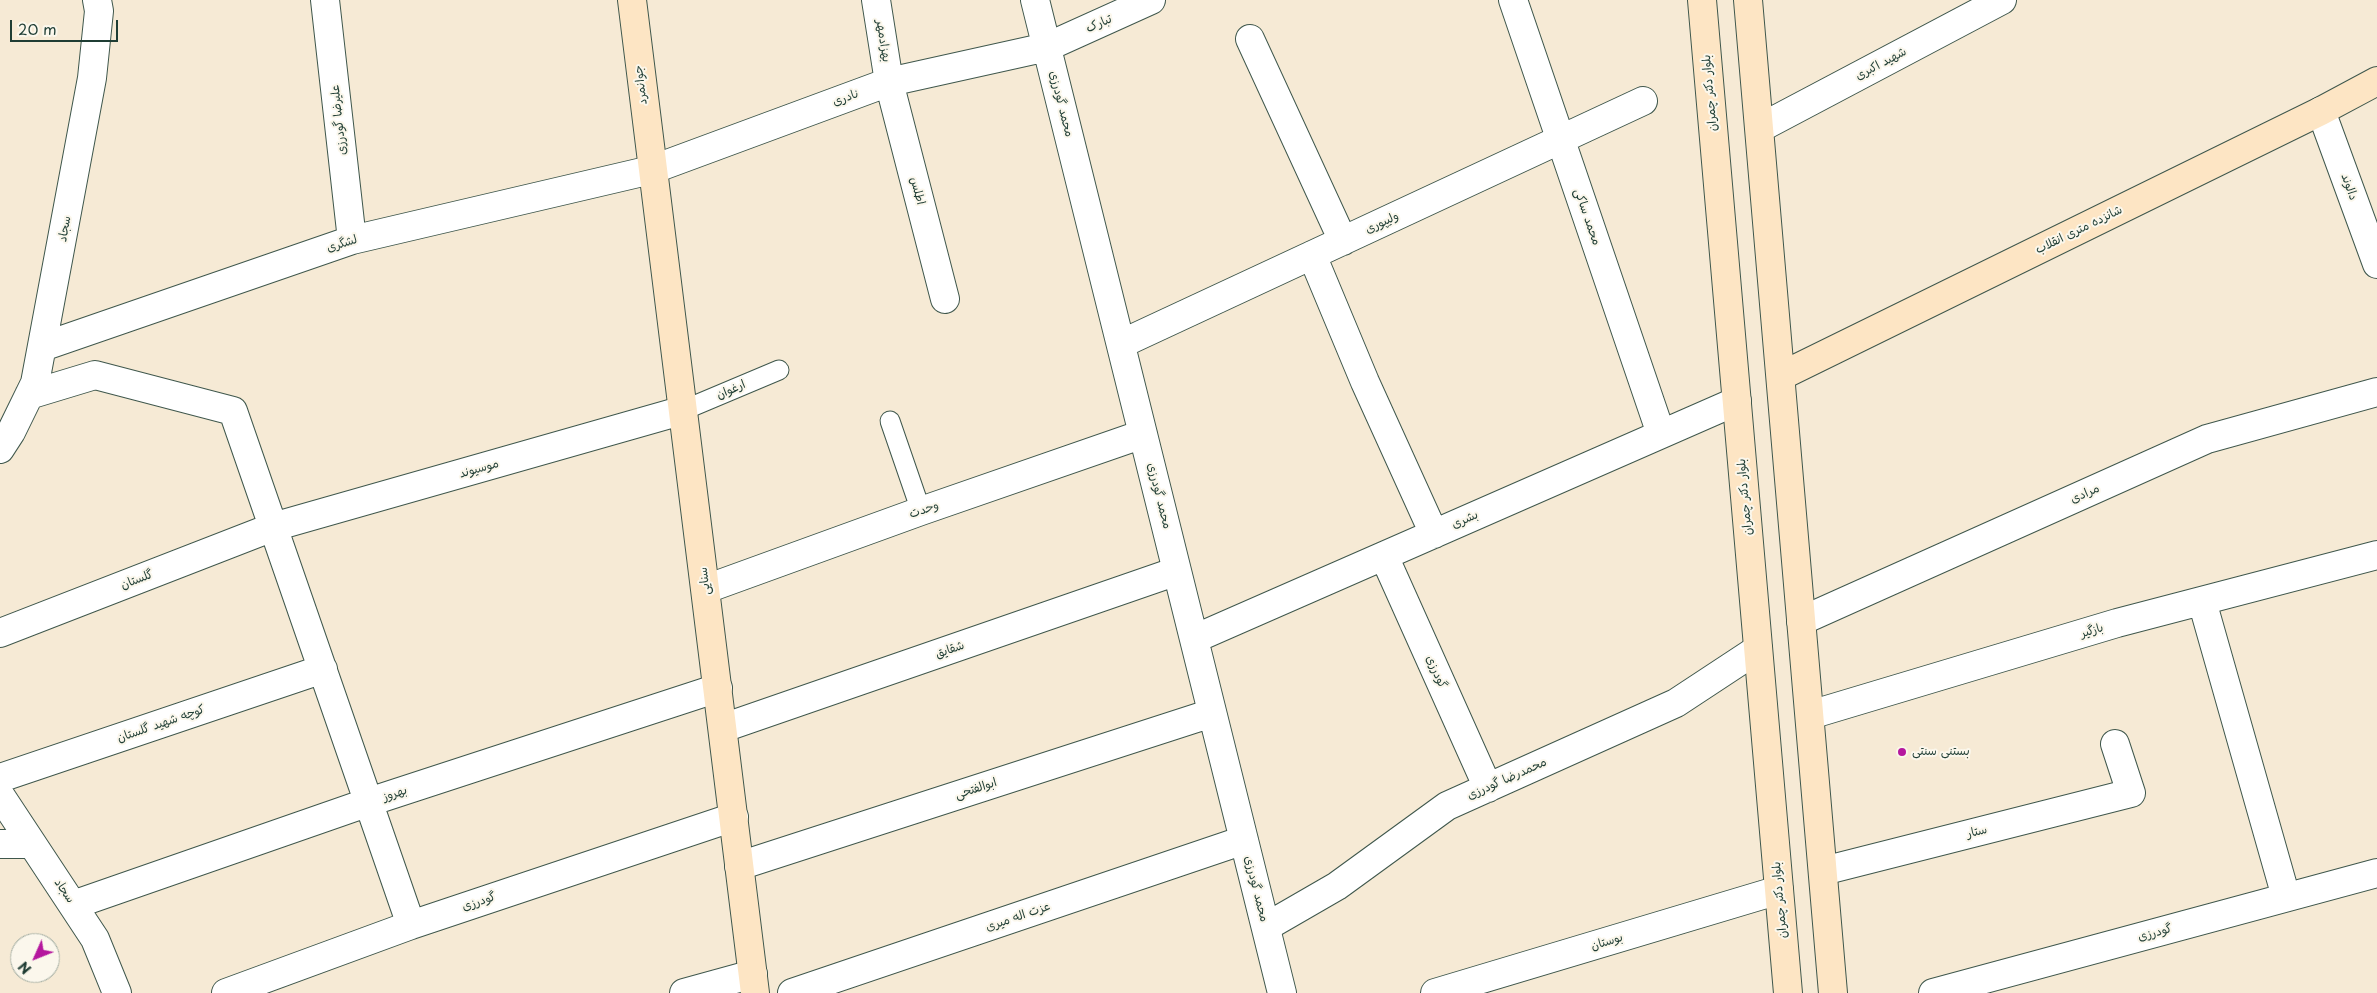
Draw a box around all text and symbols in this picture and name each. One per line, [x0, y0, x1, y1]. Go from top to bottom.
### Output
scale bar [12, 10, 120, 42]
street label: تبارک [1084, 12, 1114, 36]
text: 20 m [18, 17, 57, 40]
street label: بهزادمهر [873, 19, 893, 63]
street label: شهید اکبری [1853, 45, 1909, 83]
street label: بلوار دکتر چمران [1699, 54, 1721, 132]
street label: جوانمرد [631, 64, 651, 106]
street label: محمد گودرزی [1046, 69, 1076, 139]
street label: علیرضا گودرزی [328, 84, 350, 156]
street label: نادری [831, 87, 861, 109]
street label: دالوند [2338, 172, 2360, 202]
street label: اطلس [906, 176, 928, 206]
street label: محمد ساکی [1571, 187, 1603, 247]
street label: شانزده متری انقلاب [2033, 203, 2125, 257]
street label: ولیپوری [1363, 209, 1401, 237]
street label: سجاد [56, 215, 74, 243]
street label: لشگری [325, 233, 359, 255]
street label: ارغوان [714, 378, 748, 402]
street label: موسیوند [458, 457, 500, 481]
street label: بلوار دکتر چمران [1734, 458, 1756, 536]
street label: محمد گودرزی [1144, 461, 1174, 531]
street label: مرادی [2068, 481, 2102, 507]
street label: وحدت [907, 498, 941, 522]
street label: بشری [1450, 508, 1480, 532]
street label: سنایی [696, 566, 714, 596]
street label: گلستان [119, 567, 155, 593]
street label: بازگیر [2079, 621, 2105, 641]
street label: شقایق [934, 638, 966, 662]
street label: گودرزی [1422, 653, 1450, 691]
street label: کوچه شهید گلستان [115, 702, 207, 746]
place label: بستنی سنتی [1912, 745, 1970, 759]
marker: بستنی سنتی [1896, 746, 1908, 758]
street label: محمدرضا گودرزی [1465, 755, 1549, 803]
street label: ابوالفتحی [953, 775, 999, 803]
street label: بهروز [381, 783, 409, 805]
street label: ستار [1965, 823, 1989, 841]
street label: محمد گودرزی [1241, 854, 1271, 924]
street label: بلوار دکتر چمران [1769, 861, 1791, 939]
street label: سجاد [51, 876, 77, 906]
street label: گودرزی [460, 890, 498, 914]
street label: عزت اله میری [984, 899, 1052, 935]
street label: گودرزی [2136, 922, 2174, 944]
street label: بوستان [1589, 930, 1625, 954]
north arrow [10, 933, 60, 983]
text: N [13, 957, 36, 979]

